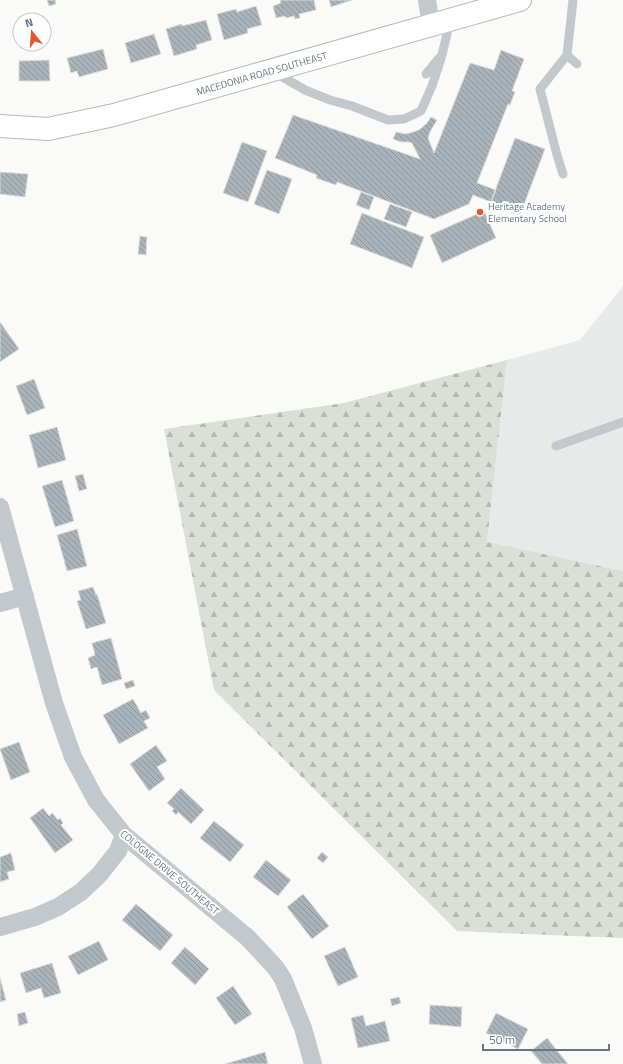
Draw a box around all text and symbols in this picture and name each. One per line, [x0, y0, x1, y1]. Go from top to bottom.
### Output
north arrow [12, 12, 52, 52]
text: N [23, 14, 35, 31]
street label: MACEDONIA ROAD SOUTHEAST [194, 48, 330, 99]
place label: Heritage Academy Elementary School [488, 199, 567, 226]
marker: Heritage Academy Elementary School [475, 207, 485, 217]
street label: COLOGNE DRIVE SOUTHEAST [117, 826, 223, 919]
scale bar [483, 1026, 609, 1052]
text: 50 m [489, 1030, 515, 1049]

